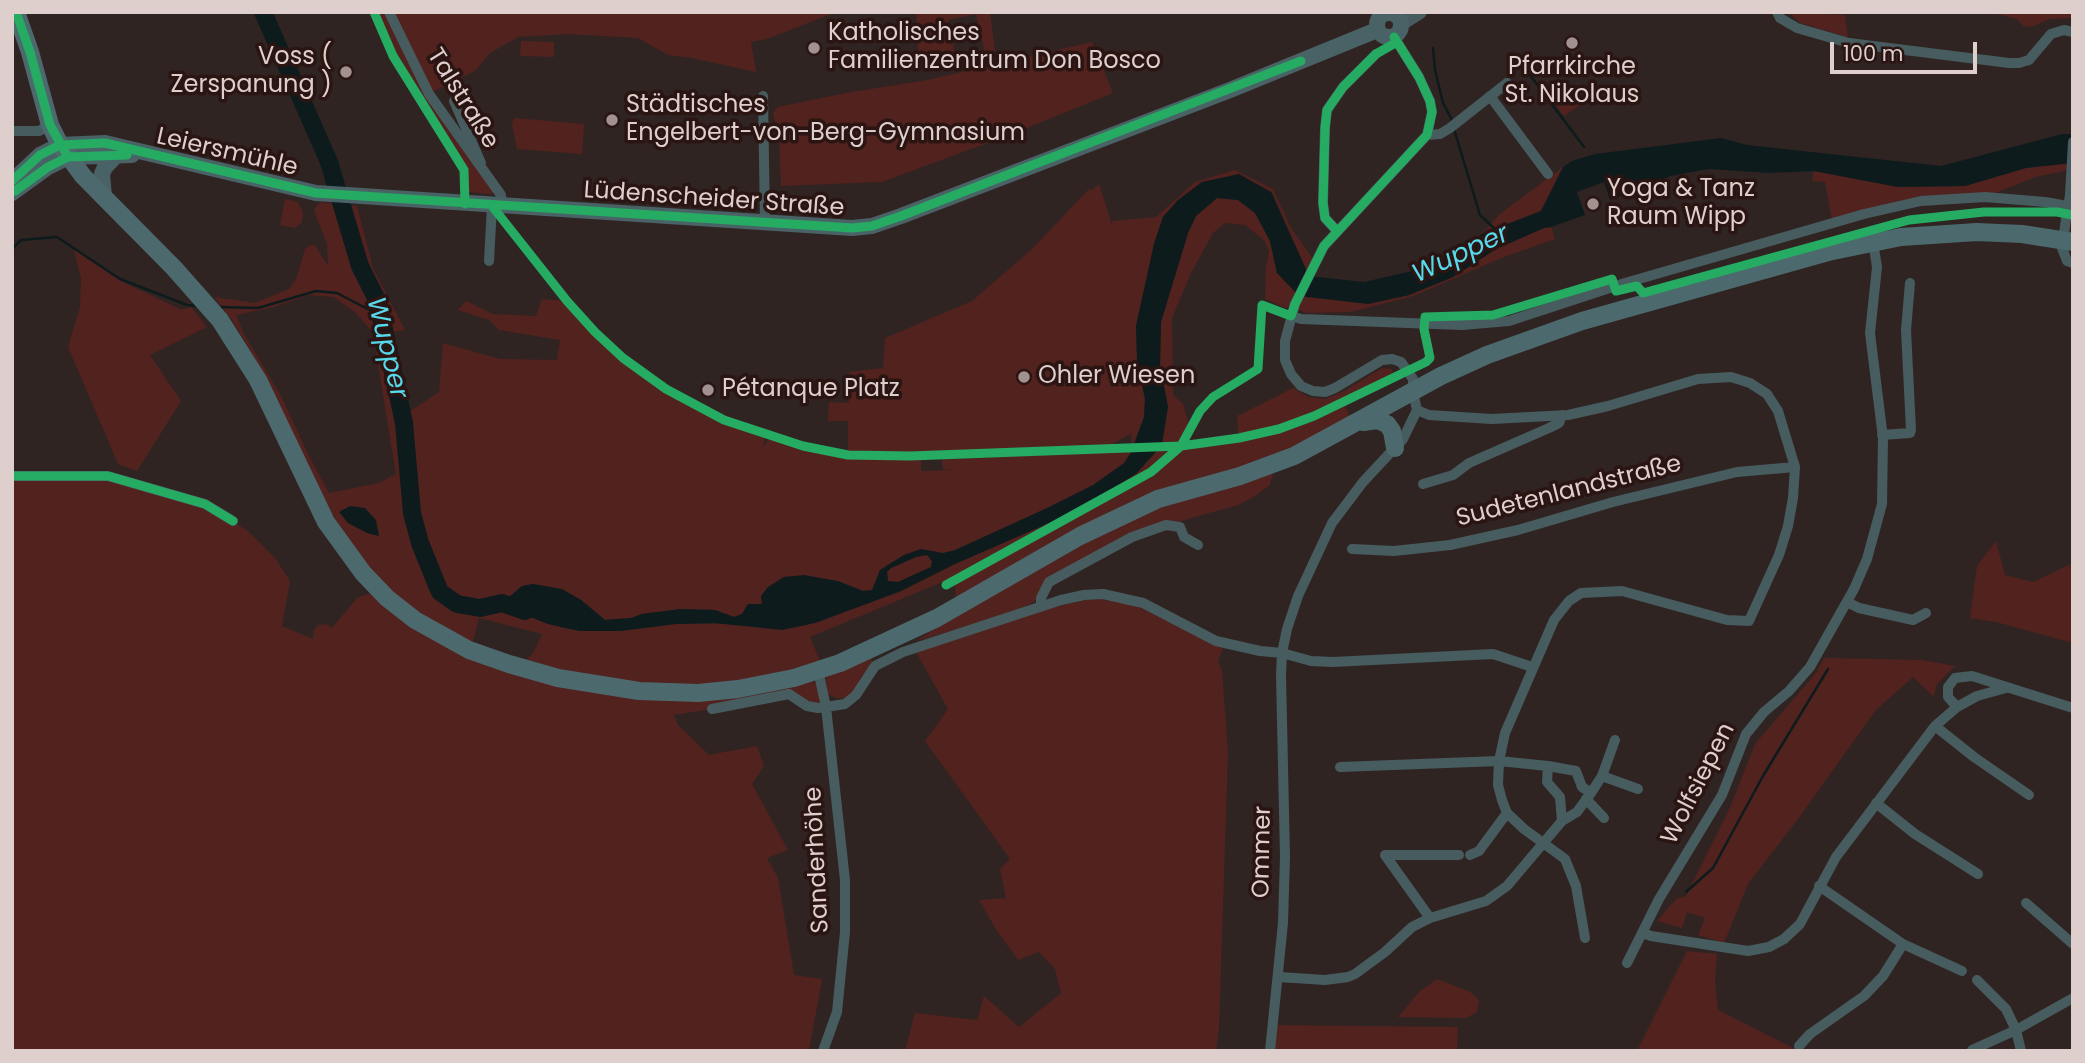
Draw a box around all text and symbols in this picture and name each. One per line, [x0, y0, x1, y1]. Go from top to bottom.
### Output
place label: Katholisches Familienzentrum Don Bosco [828, 20, 1161, 76]
scale bar [1833, 28, 1980, 72]
marker: Pfarrkirche St. Nikolaus [1564, 35, 1580, 51]
text: 100 m [1843, 39, 1903, 68]
marker: Katholisches Familienzentrum Don Bosco [806, 40, 822, 56]
place label: Voss ( Zerspanung ) [171, 44, 332, 100]
street label: Talstraße [420, 44, 504, 154]
place label: Pfarrkirche St. Nikolaus [1505, 54, 1639, 110]
marker: Voss ( Zerspanung ) [338, 64, 354, 80]
place label: Städtisches Engelbert-von-Berg-Gymnasium [626, 92, 1025, 148]
marker: Städtisches Engelbert-von-Berg-Gymnasium [604, 112, 620, 128]
street label: Leiersmühle [154, 123, 300, 183]
place label: Yoga & Tanz Raum Wipp [1607, 176, 1755, 232]
street label: Lüdenscheider Straße [583, 177, 845, 223]
marker: Yoga & Tanz Raum Wipp [1585, 196, 1601, 212]
water label: Wupper [1408, 219, 1514, 291]
water label: Wupper [358, 294, 414, 402]
place label: Ohler Wiesen [1038, 363, 1195, 391]
marker: Ohler Wiesen [1016, 369, 1032, 385]
place label: Pétanque Platz [722, 376, 900, 404]
marker: Pétanque Platz [700, 382, 716, 398]
street label: Sudetenlandstraße [1453, 450, 1685, 534]
street label: Wolfsiepen [1656, 718, 1742, 850]
street label: Sanderhöhe [800, 786, 836, 934]
street label: Ommer [1248, 806, 1278, 898]

